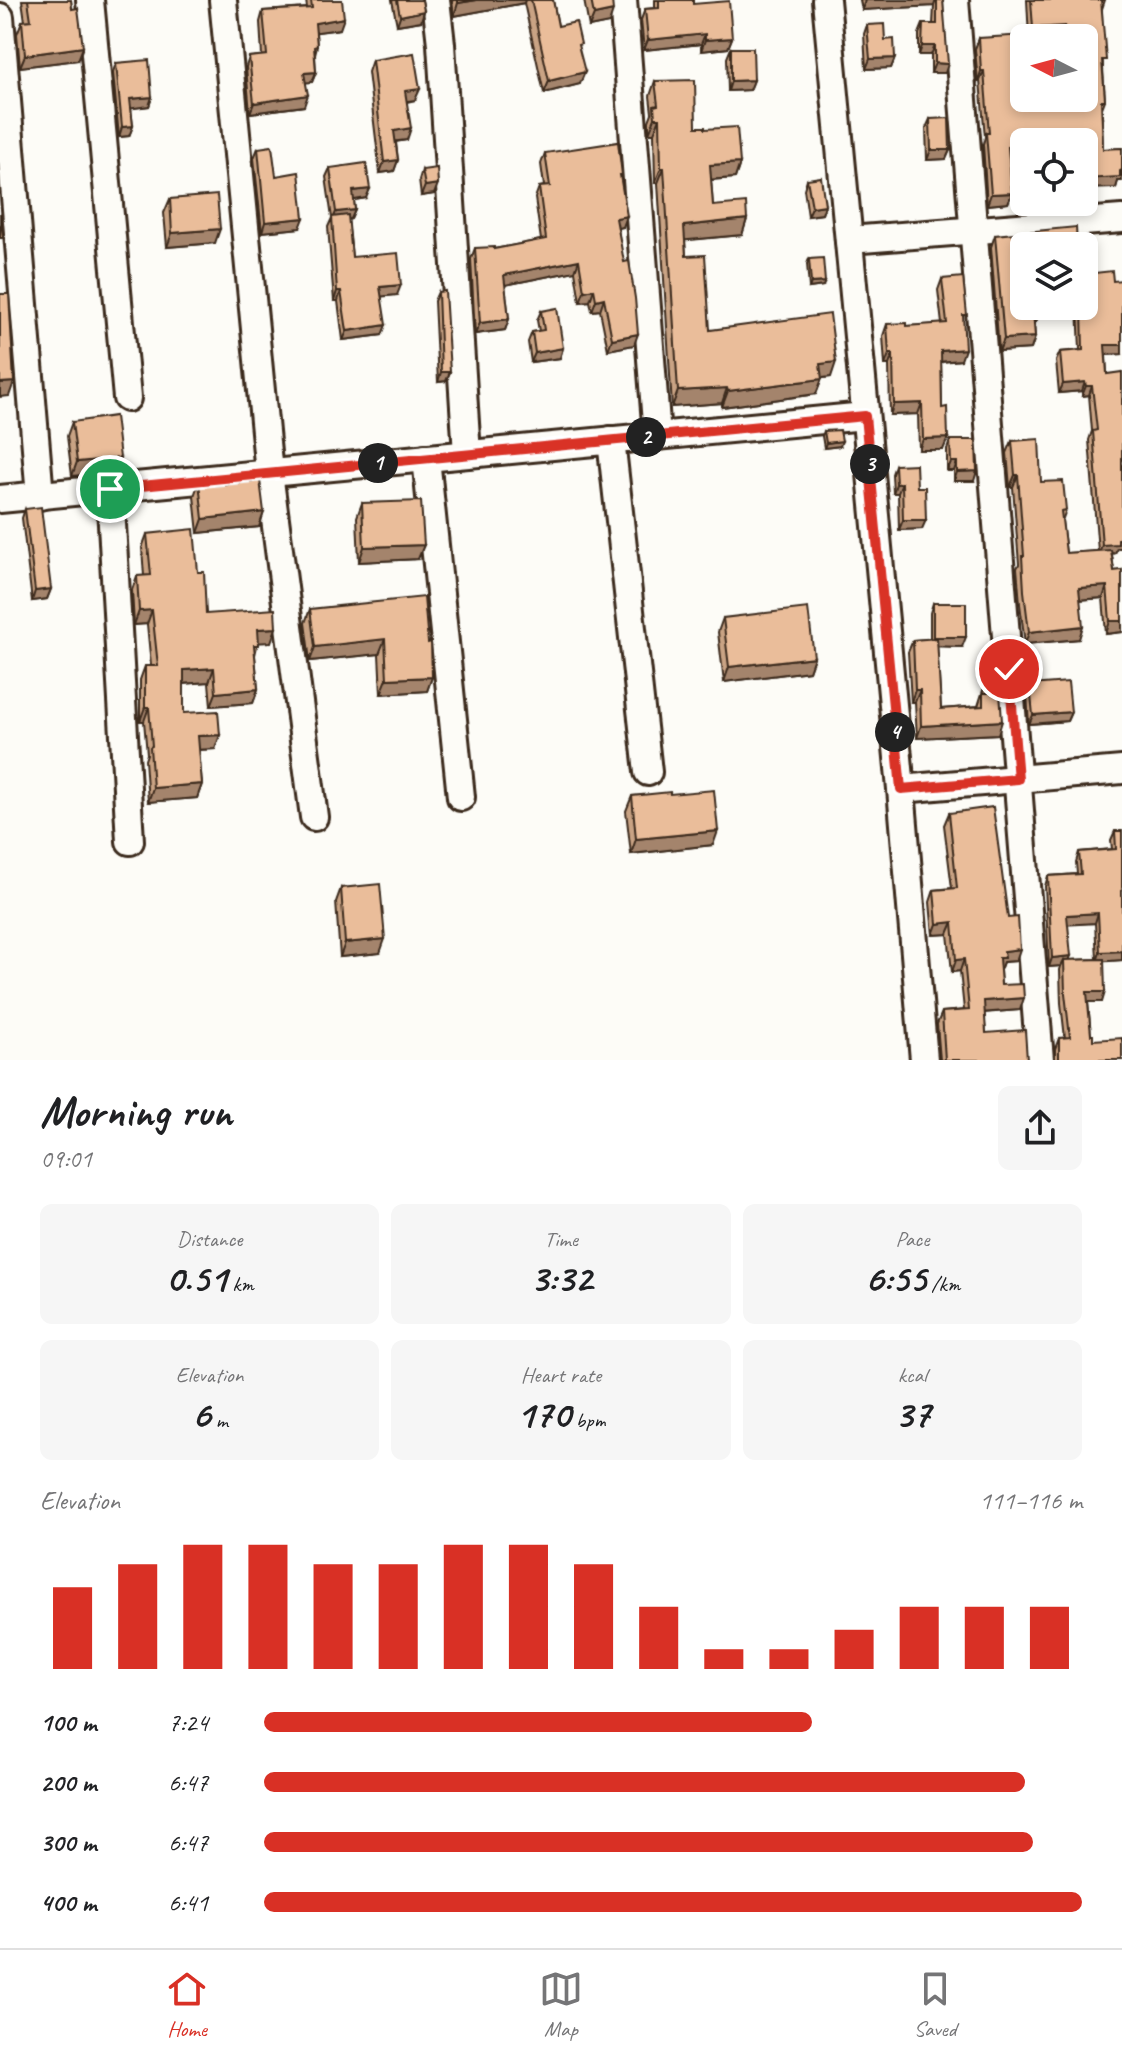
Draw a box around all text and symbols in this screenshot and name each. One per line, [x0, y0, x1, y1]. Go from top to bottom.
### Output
north arrow [1010, 24, 1098, 112]
map controls [1010, 24, 1098, 320]
button: locate [1010, 128, 1098, 216]
button: layers [1010, 232, 1098, 320]
pin: 2 [626, 417, 666, 457]
text: 2 [641, 423, 651, 451]
pin: 1 [358, 443, 398, 483]
pin: 3 [850, 444, 890, 484]
text: 1 [373, 449, 383, 477]
text: 3 [865, 450, 875, 478]
pin [76, 455, 144, 523]
icon: arrive [88, 467, 132, 511]
pin [975, 635, 1043, 703]
icon: check [987, 647, 1031, 691]
pin: 4 [875, 712, 915, 752]
text: 4 [890, 718, 900, 746]
text: Morning run [40, 1084, 232, 1139]
button: share [998, 1086, 1082, 1170]
text: 09:01 [40, 1142, 92, 1175]
text: Distance [177, 1225, 242, 1253]
text: Time [544, 1225, 578, 1253]
text: Pace [895, 1225, 929, 1253]
text: 0.51 [166, 1253, 227, 1303]
text: 3:32 [530, 1253, 592, 1303]
text: 6:55 [865, 1253, 926, 1303]
text: km [227, 1270, 254, 1298]
text: /km [926, 1270, 960, 1298]
text: Elevation [176, 1361, 244, 1389]
text: Heart rate [521, 1361, 601, 1389]
text: kcal [898, 1361, 927, 1389]
text: 6 [191, 1389, 210, 1439]
text: 170 [516, 1389, 570, 1439]
text: 37 [894, 1389, 930, 1439]
text: m [210, 1406, 228, 1434]
text: bpm [570, 1406, 606, 1434]
text: Elevation [40, 1484, 120, 1517]
text: 111–116 m [979, 1484, 1082, 1517]
text: 100 m [40, 1706, 96, 1739]
text: 7:24 [168, 1706, 208, 1739]
text: 200 m [40, 1766, 96, 1799]
text: 6:47 [168, 1766, 208, 1799]
text: 300 m [40, 1826, 96, 1859]
text: 6:47 [168, 1826, 208, 1859]
text: 400 m [40, 1886, 96, 1919]
text: 6:41 [168, 1886, 208, 1919]
tab: Home [165, 1967, 209, 2043]
tab: Map [539, 1967, 583, 2043]
tab: Saved [913, 1967, 957, 2043]

